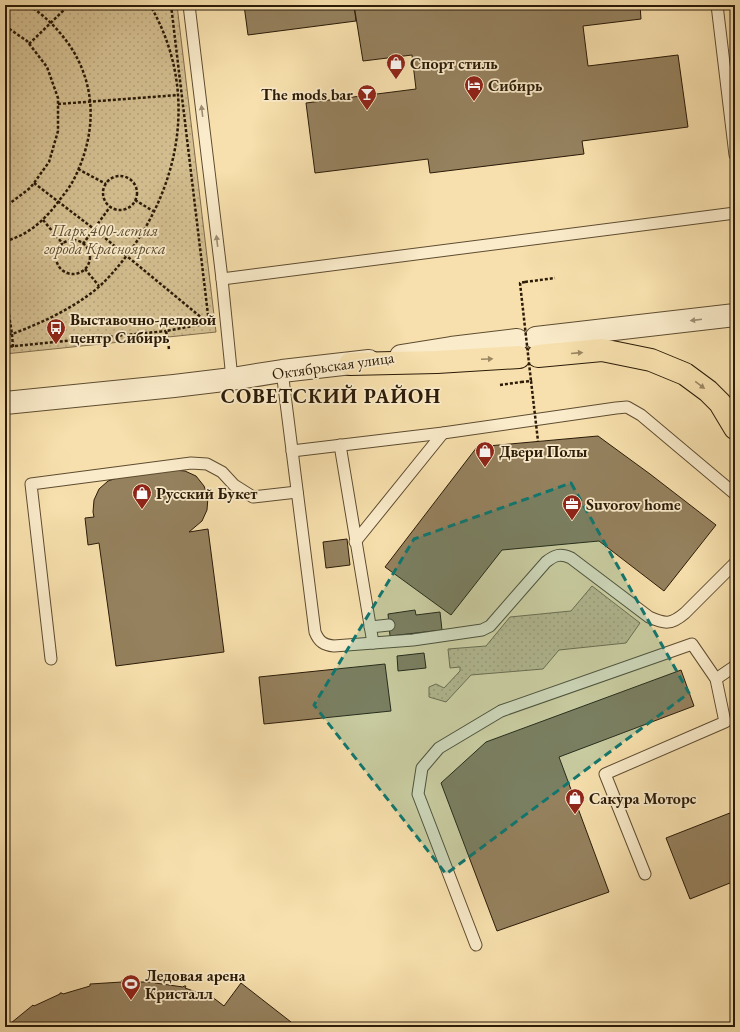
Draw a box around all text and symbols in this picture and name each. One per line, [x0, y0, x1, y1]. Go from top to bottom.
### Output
shop icon: Спорт стиль [385, 52, 407, 80]
place label: Спорт стиль [410, 53, 498, 74]
hotel icon: Сибирь [463, 74, 485, 102]
place label: Сибирь [488, 75, 543, 96]
bar icon: The mods bar [356, 83, 378, 111]
place label: The mods bar [261, 84, 353, 105]
one-way arrow [198, 105, 205, 118]
park label: Парк 400-летия города Красноярска [43, 220, 166, 259]
one-way arrow [214, 234, 220, 247]
place label: Выставочно-деловой центр Сибирь [70, 309, 217, 348]
bus stop icon: Выставочно-деловой центр Сибирь [45, 317, 67, 345]
one-way arrow [690, 317, 702, 323]
street label: Октябрьская улица [271, 346, 396, 384]
one-way arrow [571, 349, 583, 356]
one-way arrow [481, 356, 494, 362]
one-way arrow [694, 381, 705, 390]
district label: СОВЕТСКИЙ РАЙОН [221, 383, 441, 409]
shop icon: Двери Полы [474, 440, 496, 468]
place label: Двери Полы [499, 441, 588, 462]
shop icon: Русский Букет [131, 482, 153, 510]
place label: Русский Букет [156, 483, 258, 504]
office icon: Suvorov home [561, 493, 583, 521]
place label: Suvorov home [586, 494, 681, 515]
shop icon: Сакура Моторс [564, 787, 586, 815]
place label: Сакура Моторс [589, 788, 697, 809]
place label: Ледовая арена Кристалл [145, 965, 246, 1004]
sports icon: Ледовая арена Кристалл [120, 973, 142, 1001]

